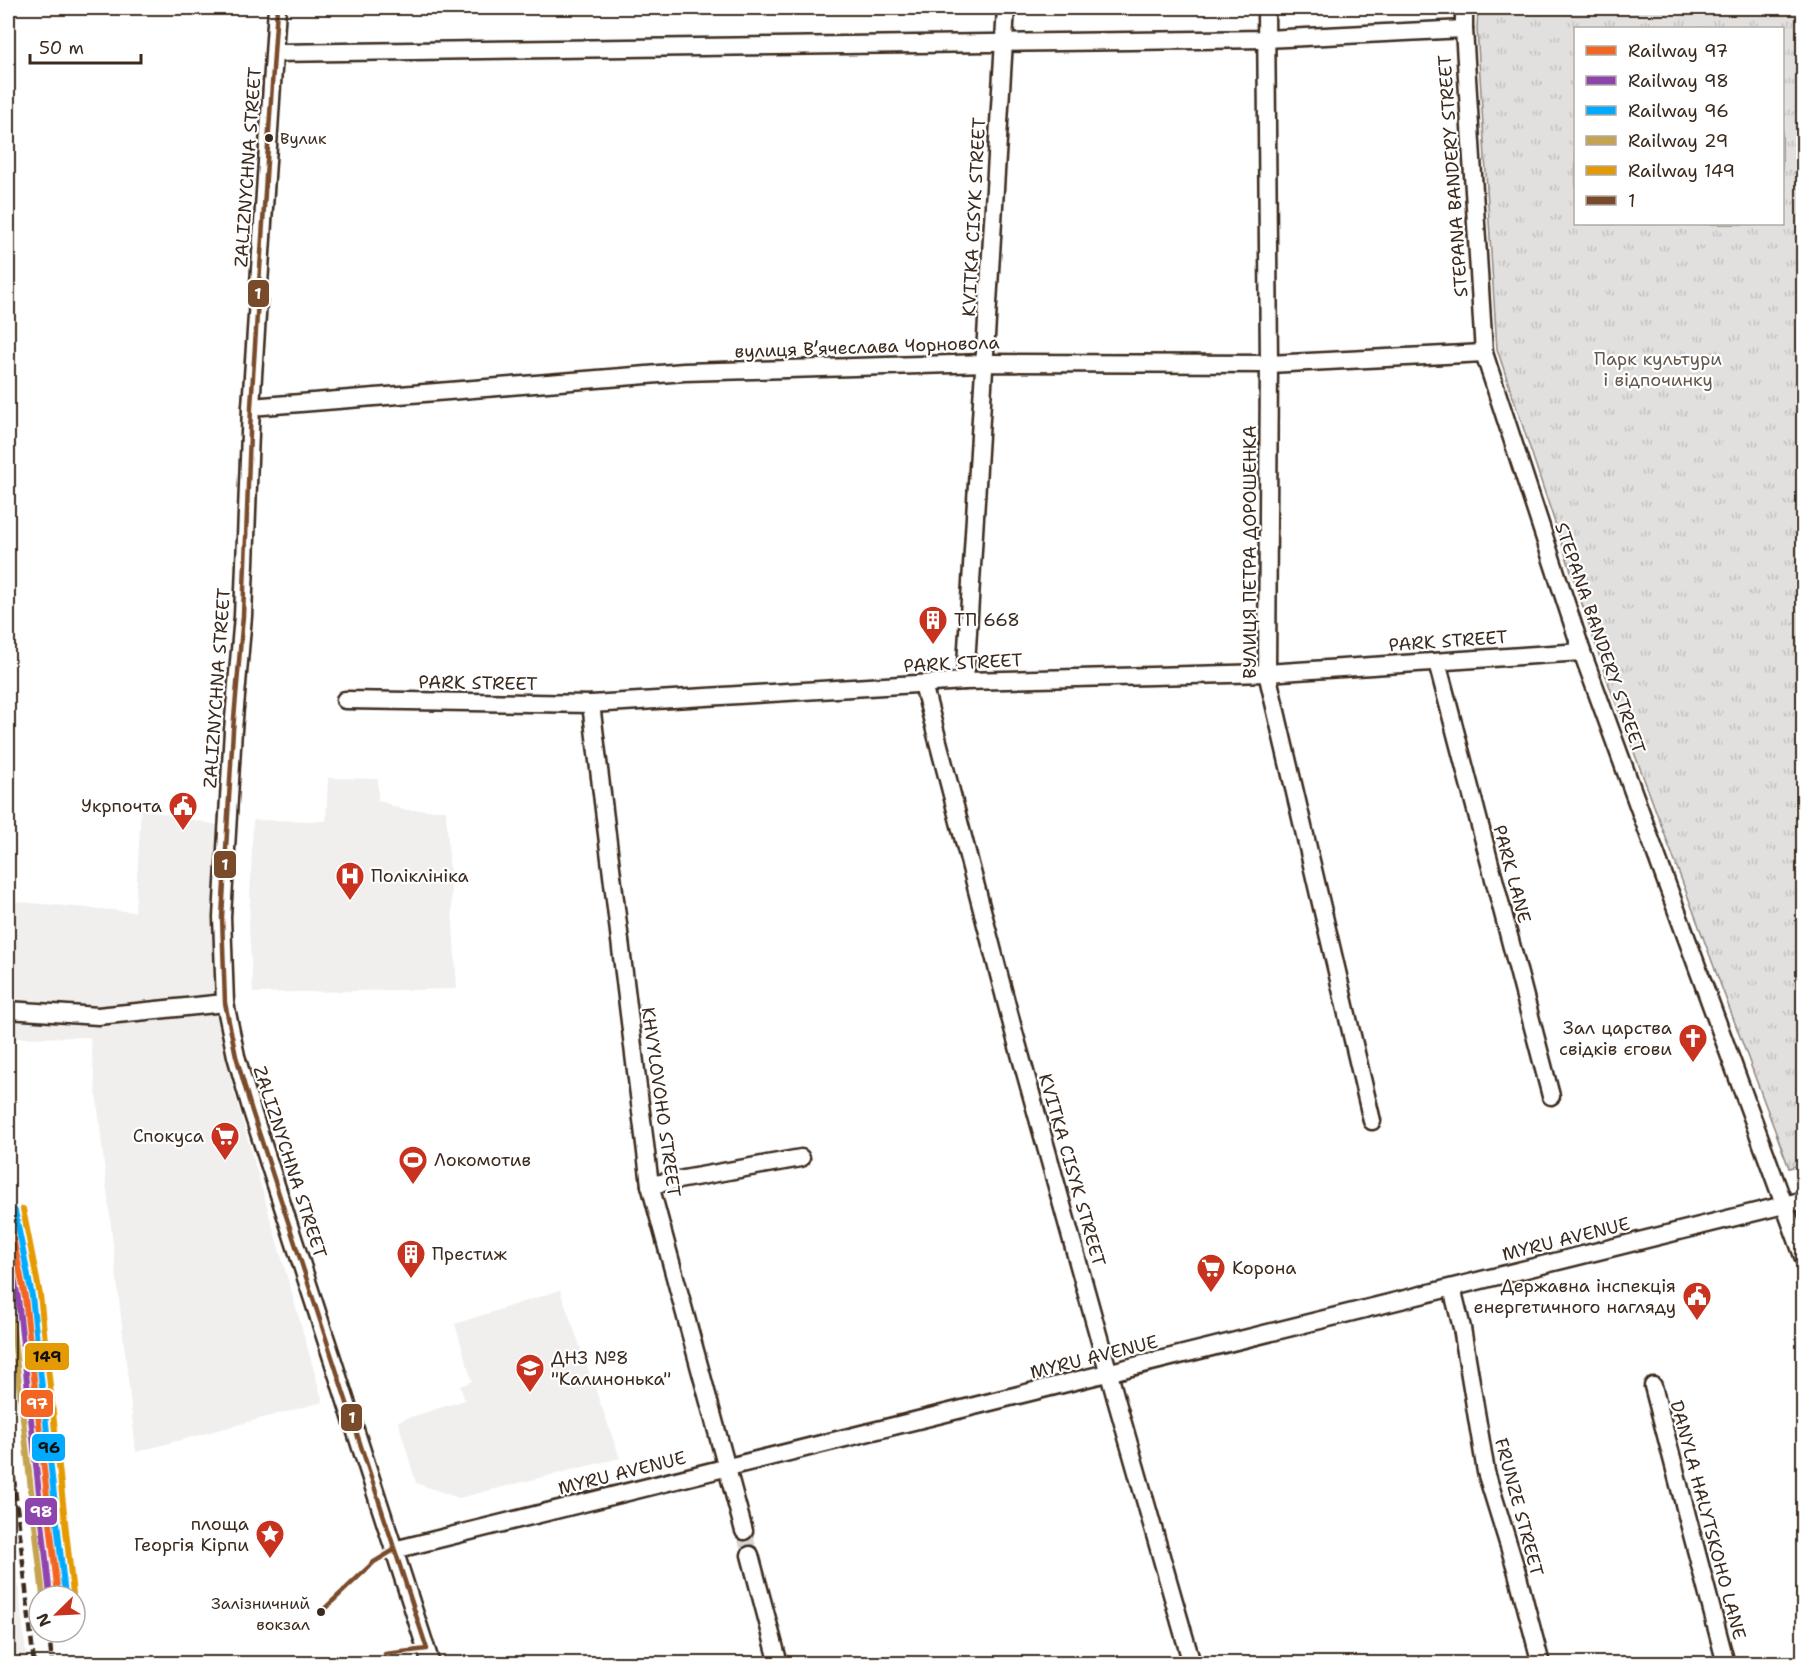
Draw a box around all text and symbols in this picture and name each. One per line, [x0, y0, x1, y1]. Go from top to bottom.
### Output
scale bar [30, 27, 141, 65]
legend [1574, 27, 1784, 225]
text: 50 m [39, 36, 84, 60]
text: Railway 97 [1628, 39, 1728, 63]
street label: STEPANA BANDERY STREET [1433, 54, 1473, 298]
street label: ZALIZNYCHNA STREET [229, 66, 267, 268]
text: Railway 98 [1628, 69, 1729, 93]
text: Railway 96 [1628, 99, 1729, 123]
street label: KVITKA CISYK STREET [957, 117, 991, 317]
place label: Вулик [280, 128, 327, 149]
text: Railway 29 [1628, 129, 1728, 153]
marker: Вулик [263, 132, 275, 144]
text: Railway 149 [1628, 159, 1735, 183]
text: 1 [1628, 189, 1636, 213]
line badge: 1 [247, 279, 270, 308]
text: 1 [254, 283, 262, 304]
street label: вулиця Вʼячеслава Чорновола [734, 330, 1000, 364]
park label: Парк культури і відпочинку [1594, 347, 1722, 392]
street label: ВУЛИЦЯ ПЕТРА ДОРОШЕНКА [1238, 425, 1262, 679]
street label: STEPANA BANDERY STREET [1549, 519, 1651, 757]
street label: ZALIZNYCHNA STREET [198, 587, 236, 789]
building icon: ТП 668 [917, 604, 949, 646]
place label: ТП 668 [954, 608, 1020, 632]
street label: PARK STREET [1388, 625, 1508, 657]
street label: PARK STREET [903, 648, 1023, 678]
street label: PARK STREET [418, 670, 538, 696]
public building icon: Укрпочта [167, 790, 199, 832]
place label: Укрпочта [81, 794, 162, 818]
street label: PARK LANE [1487, 822, 1537, 926]
line badge: 1 [213, 850, 237, 879]
text: 1 [221, 854, 229, 875]
hospital icon: Поліклініка [334, 860, 366, 902]
place label: Поліклініка [371, 864, 469, 888]
street label: KHVYLOVOHO STREET [636, 1005, 686, 1199]
place label: Зал царства свідків єгови [1559, 1016, 1672, 1061]
church icon: Зал царства свідків єгови [1677, 1022, 1709, 1064]
street label: ZALIZNYCHNA STREET [248, 1063, 332, 1261]
street label: KVITKA CISYK STREET [1033, 1071, 1111, 1269]
supermarket icon: Спокуса [209, 1120, 241, 1162]
place label: Спокуса [133, 1124, 204, 1148]
sports icon: Локомотив [397, 1144, 429, 1186]
place label: Локомотив [434, 1148, 531, 1172]
street label: MYRU AVENUE [1500, 1212, 1632, 1266]
building icon: Престиж [395, 1238, 427, 1280]
place label: Престиж [432, 1242, 507, 1266]
supermarket icon: Корона [1195, 1252, 1227, 1294]
place label: Корона [1232, 1256, 1296, 1280]
place label: Державна інспекція енергетичного нагляду [1474, 1274, 1676, 1319]
public building icon: Державна інспекція енергетичного нагляду [1681, 1280, 1713, 1322]
street label: MYRU AVENUE [1028, 1330, 1160, 1384]
line badge: 149 [24, 1342, 70, 1371]
text: 149 [33, 1346, 61, 1367]
place label: ДНЗ №8 "Калинонька" [551, 1346, 671, 1391]
school or university icon: ДНЗ №8 "Калинонька" [514, 1352, 546, 1394]
line badge: 97 [20, 1389, 54, 1418]
text: 97 [26, 1393, 48, 1414]
street label: DANYLA HALYTSKOHO LANE [1664, 1398, 1752, 1642]
line badge: 1 [340, 1403, 363, 1432]
text: 1 [348, 1407, 356, 1428]
line badge: 96 [31, 1433, 66, 1462]
street label: FRUNZE STREET [1489, 1435, 1549, 1579]
text: 96 [38, 1437, 60, 1458]
street label: MYRU AVENUE [556, 1446, 688, 1500]
line badge: 98 [24, 1497, 58, 1526]
text: 98 [30, 1501, 52, 1522]
place label: площа Георгія Кірпи [134, 1512, 249, 1557]
place icon: площа Георгія Кірпи [254, 1518, 286, 1560]
north arrow [27, 1584, 87, 1644]
place label: Залізничний вокзал [211, 1593, 310, 1635]
marker: Залізничний вокзал [315, 1606, 327, 1618]
text: N [32, 1610, 56, 1630]

